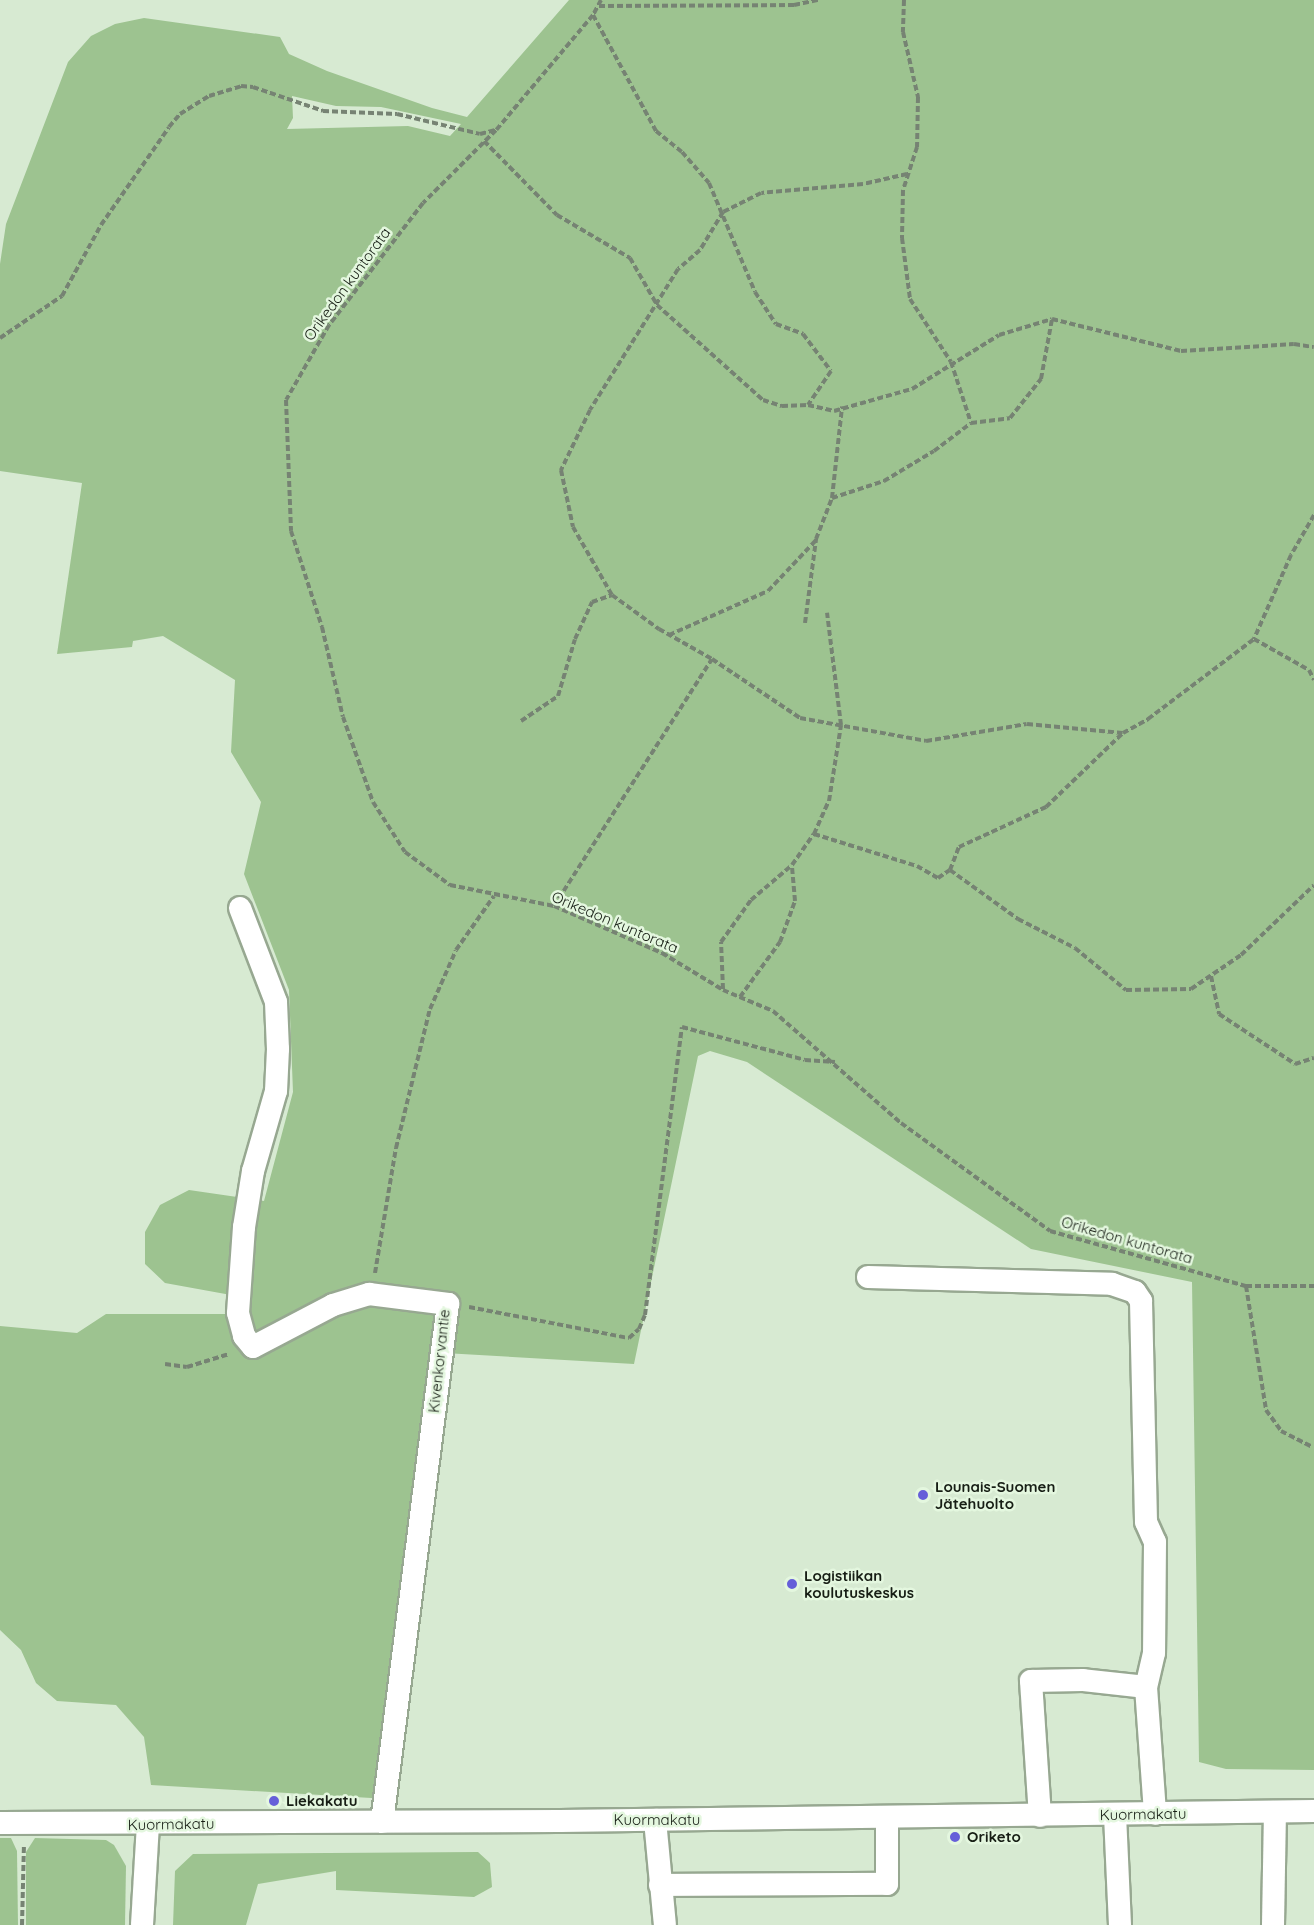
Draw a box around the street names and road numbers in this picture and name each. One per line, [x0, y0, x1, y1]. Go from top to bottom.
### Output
street label: Orikedon kuntorata [300, 224, 394, 344]
street label: Orikedon kuntorata [549, 887, 681, 957]
street label: Orikedon kuntorata [1059, 1213, 1195, 1267]
street label: Kivenkorvantie [425, 1308, 453, 1414]
street label: Kuormakatu [1099, 1804, 1187, 1824]
street label: Kuormakatu [614, 1811, 700, 1829]
street label: Kuormakatu [127, 1814, 215, 1834]

